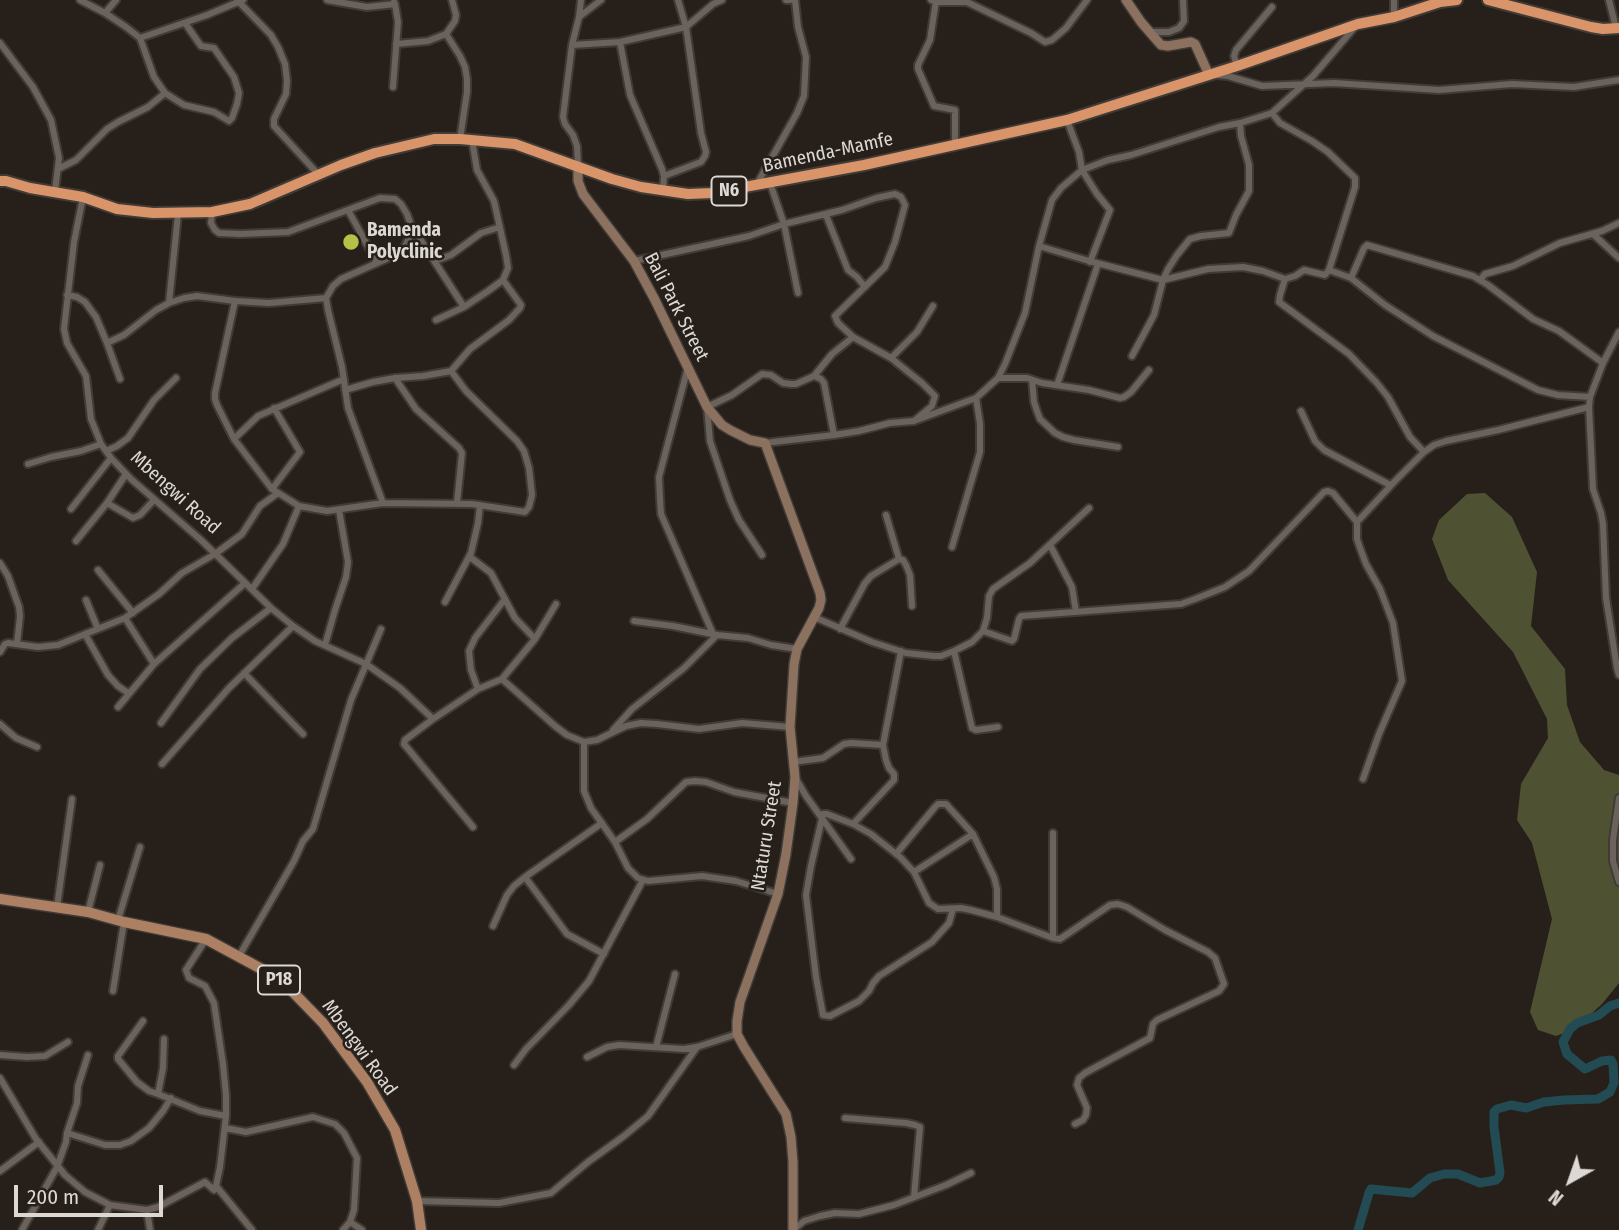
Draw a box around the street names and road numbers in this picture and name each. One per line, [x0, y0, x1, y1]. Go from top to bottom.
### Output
street label: Bamenda-Mamfe [761, 128, 895, 178]
road number: N6 [712, 176, 746, 206]
street label: Bali Park Street [639, 249, 713, 365]
street label: Mbengwi Road [125, 447, 225, 539]
street label: Ntaturu Street [747, 779, 787, 893]
road number: P18 [258, 965, 300, 995]
street label: Mbengwi Road [317, 996, 401, 1100]

